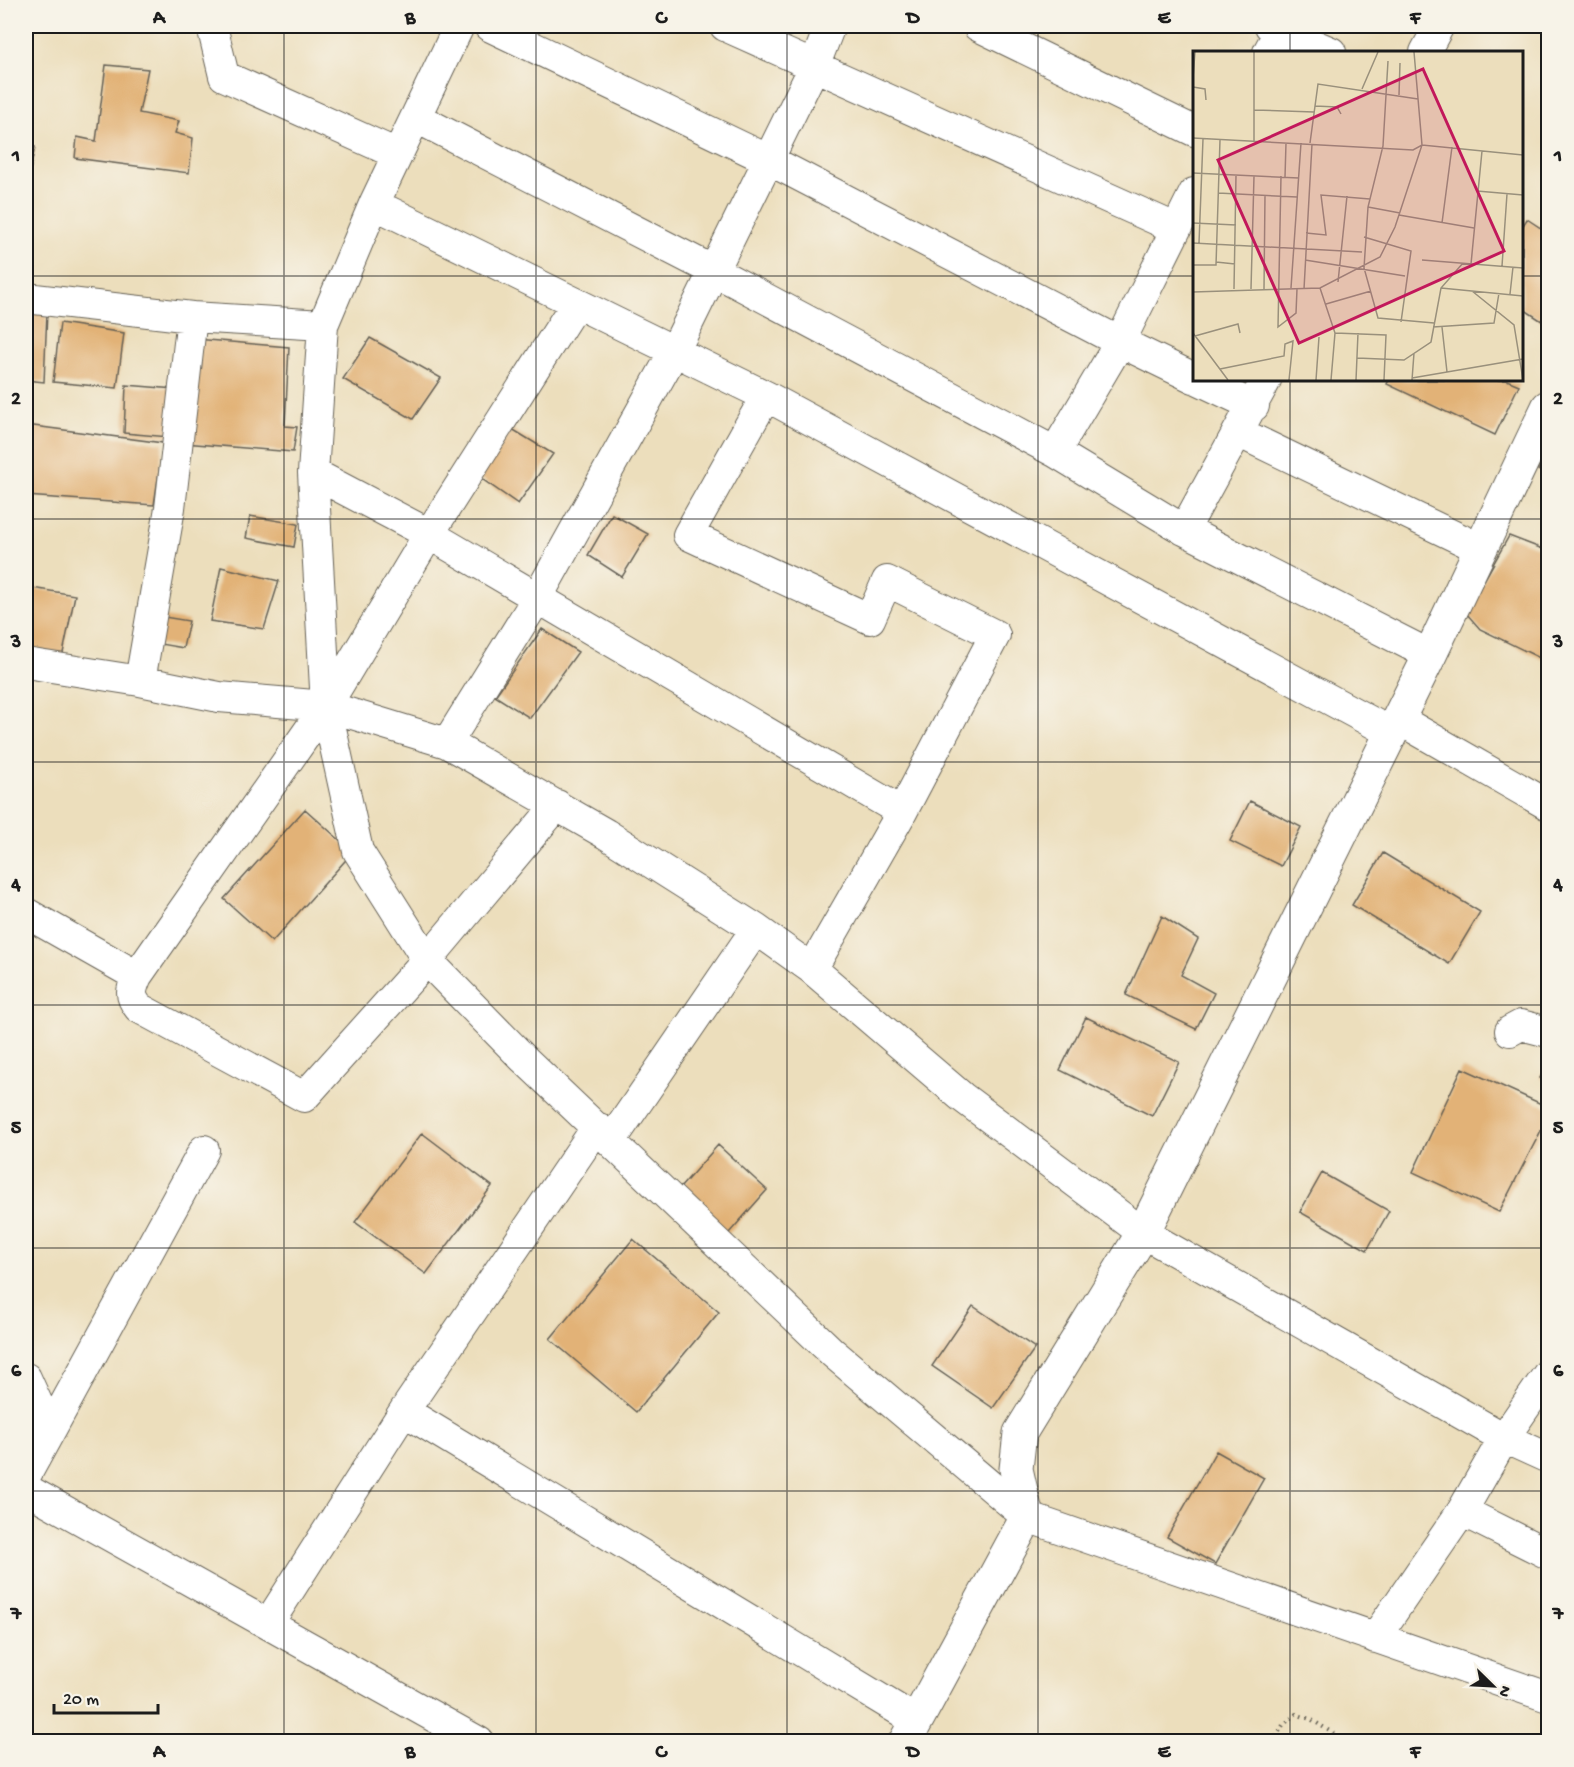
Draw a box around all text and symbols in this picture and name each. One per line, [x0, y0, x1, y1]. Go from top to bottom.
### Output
text: A [152, 8, 167, 31]
text: B [404, 8, 416, 31]
text: C [655, 8, 669, 31]
text: D [904, 8, 920, 31]
text: E [1158, 8, 1172, 31]
text: F [1409, 8, 1422, 31]
inset map [1193, 51, 1523, 381]
text: 1 [11, 146, 20, 169]
text: 1 [1553, 146, 1562, 169]
text: 2 [11, 389, 21, 412]
text: 2 [1553, 389, 1563, 412]
text: 3 [10, 632, 21, 655]
text: 3 [1552, 632, 1563, 655]
text: 4 [10, 875, 21, 898]
text: 4 [1552, 875, 1563, 898]
text: 5 [11, 1118, 22, 1141]
text: 5 [1553, 1118, 1564, 1141]
text: 6 [11, 1361, 22, 1384]
text: 6 [1553, 1361, 1564, 1384]
text: 7 [10, 1604, 23, 1627]
text: 7 [1552, 1604, 1565, 1627]
north arrow [1463, 1656, 1523, 1716]
scale bar [54, 1677, 158, 1715]
text: N [1492, 1682, 1514, 1700]
text: 20 m [63, 1690, 99, 1711]
text: A [152, 1742, 167, 1765]
text: B [404, 1742, 416, 1765]
text: C [655, 1742, 669, 1765]
text: D [904, 1742, 920, 1765]
text: E [1158, 1742, 1172, 1765]
text: F [1409, 1742, 1422, 1765]

